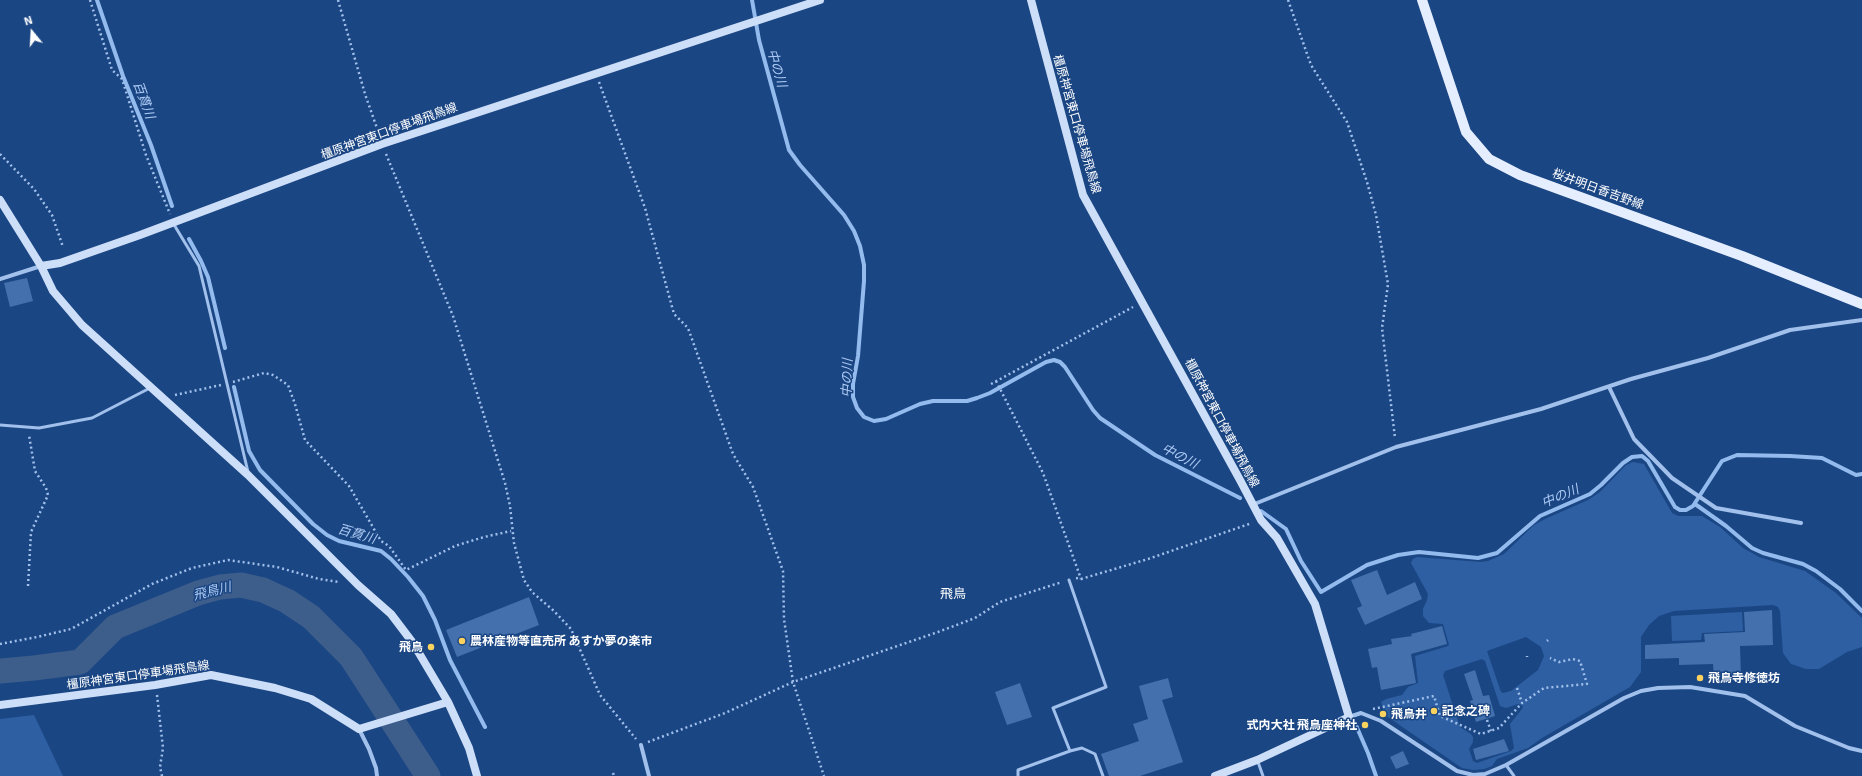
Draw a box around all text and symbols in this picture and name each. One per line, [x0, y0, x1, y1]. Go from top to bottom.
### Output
north arrow [12, 12, 52, 52]
text: N [22, 13, 34, 28]
water label: 中の川 [764, 47, 790, 89]
street label: 橿原神宮東口停車場飛鳥線 [1050, 53, 1104, 195]
water label: 百貫川 [130, 79, 158, 121]
street label: 橿原神宮東口停車場飛鳥線 [319, 100, 459, 162]
street label: 桜井明日香吉野線 [1550, 166, 1646, 212]
street label: 橿原神宮東口停車場飛鳥線 [1182, 356, 1262, 490]
water label: 中の川 [839, 358, 855, 398]
water label: 中の川 [1159, 440, 1201, 472]
water label: 中の川 [1539, 481, 1581, 511]
water label: 百貫川 [336, 521, 378, 547]
water label: 飛鳥川 [191, 579, 233, 603]
district label: 飛鳥 [940, 586, 966, 602]
place label: 農林産物等直売所 あすか夢の楽市 [470, 634, 653, 648]
marker: 農林産物等直売所 あすか夢の楽市 [457, 636, 467, 646]
place label: 飛鳥 [399, 640, 423, 654]
marker: 飛鳥 [426, 642, 436, 652]
street label: 橿原神宮東口停車場飛鳥線 [66, 658, 210, 692]
place label: 飛鳥寺修徳坊 [1708, 671, 1780, 685]
marker: 飛鳥寺修徳坊 [1695, 673, 1705, 683]
place label: 記念之碑 [1442, 704, 1490, 718]
marker: 記念之碑 [1429, 706, 1439, 716]
place label: 飛鳥井 [1391, 707, 1427, 721]
marker: 飛鳥井 [1378, 709, 1388, 719]
place label: 式内大社 飛鳥座神社 [1246, 718, 1357, 732]
marker: 式内大社 飛鳥座神社 [1360, 720, 1370, 730]

